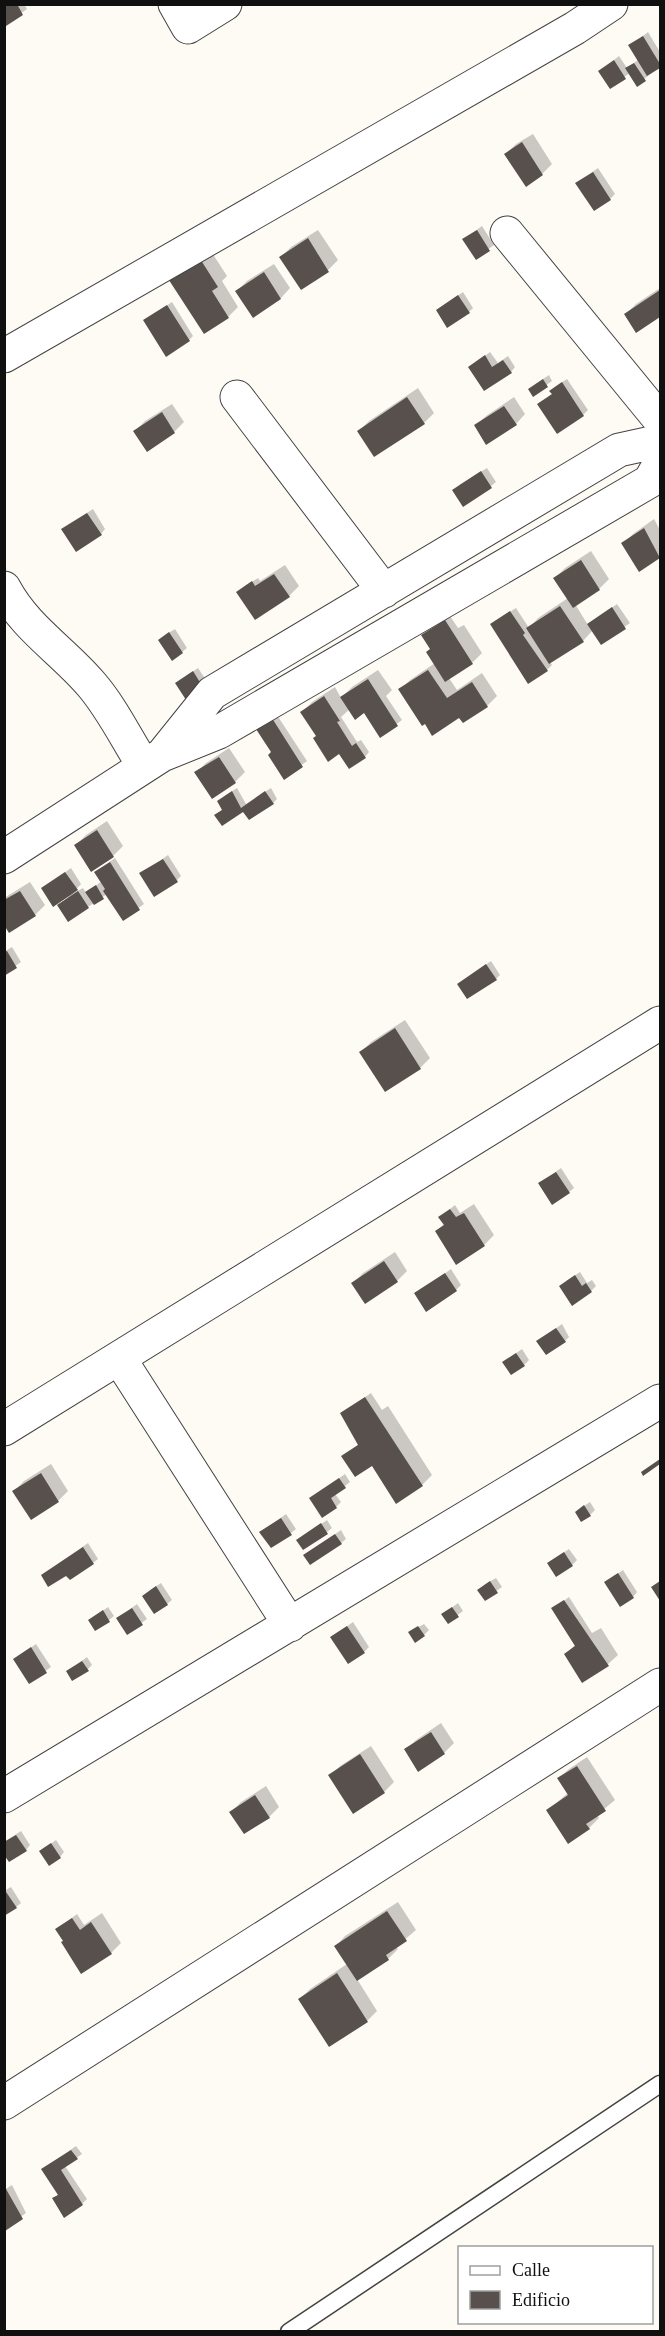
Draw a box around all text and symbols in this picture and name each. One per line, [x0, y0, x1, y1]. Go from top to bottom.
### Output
legend [458, 2246, 653, 2324]
text: Calle [512, 2260, 550, 2280]
text: Edificio [512, 2290, 570, 2310]

